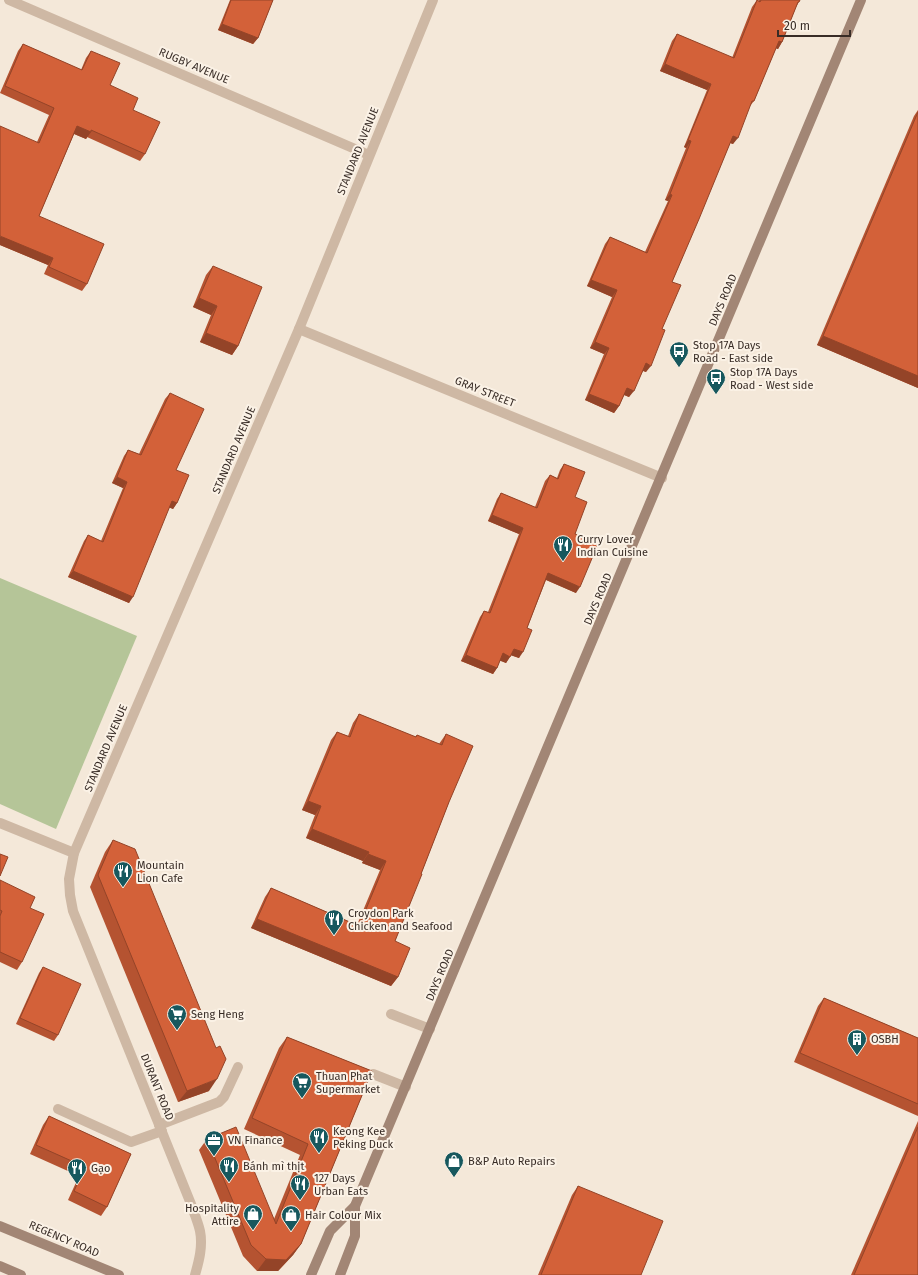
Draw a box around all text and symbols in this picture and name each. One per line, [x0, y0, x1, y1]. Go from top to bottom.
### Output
scale bar [778, 12, 850, 38]
text: 20 m [784, 19, 810, 33]
street label: RUGBY AVENUE [157, 45, 231, 87]
street label: STANDARD AVENUE [334, 105, 382, 197]
street label: DAYS ROAD [706, 272, 740, 328]
place label: Stop 17A Days Road - East side [693, 339, 773, 365]
bus stop icon: Stop 17A Days Road - East side [668, 340, 690, 368]
place label: Stop 17A Days Road - West side [730, 366, 813, 392]
bus stop icon: Stop 17A Days Road - West side [705, 367, 727, 395]
street label: GRAY STREET [453, 374, 517, 410]
street label: STANDARD AVENUE [210, 404, 258, 496]
place label: Curry Lover Indian Cuisine [577, 533, 648, 559]
restaurant icon: Curry Lover Indian Cuisine [552, 534, 574, 562]
street label: DAYS ROAD [581, 571, 615, 627]
street label: STANDARD AVENUE [82, 702, 130, 794]
place label: Mountain Lion Cafe [137, 859, 184, 885]
restaurant icon: Mountain Lion Cafe [112, 860, 134, 888]
place label: Croydon Park Chicken and Seafood [348, 907, 453, 933]
restaurant icon: Croydon Park Chicken and Seafood [323, 908, 345, 936]
street label: DAYS ROAD [423, 947, 457, 1003]
supermarket icon: Seng Heng [166, 1003, 188, 1031]
place label: Seng Heng [191, 1008, 244, 1021]
building icon: OSBH [846, 1028, 868, 1056]
place label: OSBH [871, 1033, 899, 1046]
street label: DURANT ROAD [138, 1052, 176, 1122]
place label: Thuan Phat Supermarket [316, 1070, 380, 1096]
supermarket icon: Thuan Phat Supermarket [291, 1071, 313, 1099]
place label: Keong Kee Peking Duck [333, 1125, 394, 1151]
restaurant icon: Keong Kee Peking Duck [308, 1126, 330, 1154]
office icon: VN Finance [203, 1129, 225, 1157]
place label: VN Finance [228, 1134, 283, 1147]
shop icon: B&P Auto Repairs [443, 1150, 465, 1178]
restaurant icon: Bánh mì thịt [218, 1155, 240, 1183]
place label: B&P Auto Repairs [468, 1155, 555, 1168]
restaurant icon: Gạo [66, 1157, 88, 1185]
place label: Bánh mì thịt [243, 1160, 304, 1173]
place label: Gạo [91, 1162, 110, 1175]
place label: 127 Days Urban Eats [314, 1172, 368, 1198]
restaurant icon: 127 Days Urban Eats [289, 1173, 311, 1201]
place label: Hospitality Attire [185, 1202, 240, 1228]
shop icon: Hospitality Attire [242, 1203, 264, 1231]
shop icon: Hair Colour Mix [280, 1204, 302, 1232]
place label: Hair Colour Mix [305, 1209, 382, 1222]
street label: REGENCY ROAD [27, 1218, 101, 1260]

